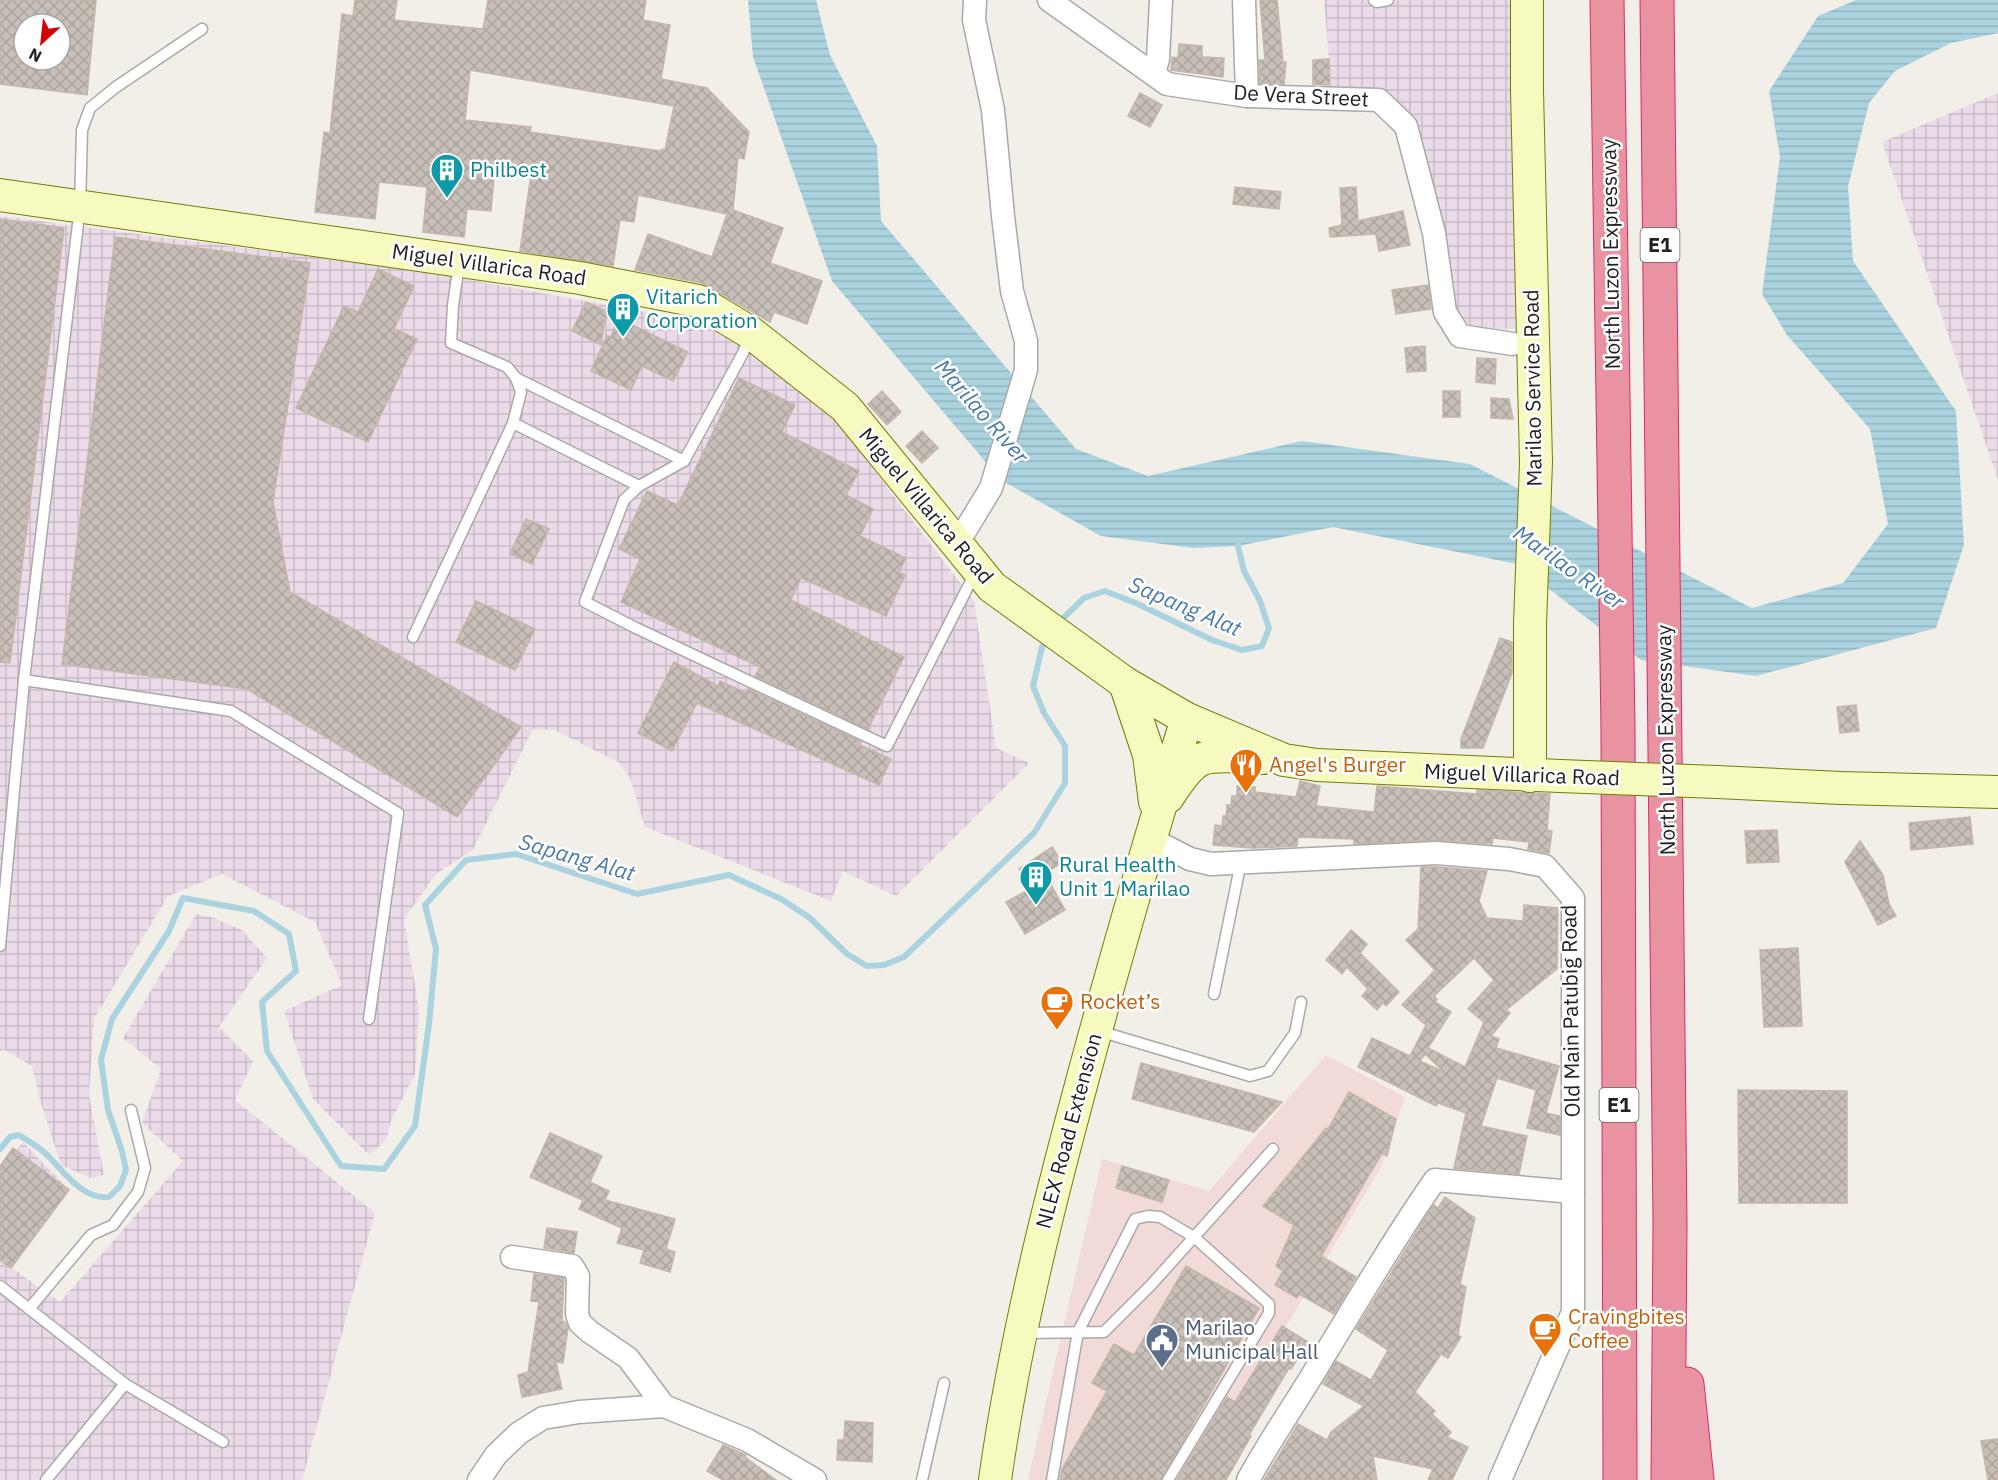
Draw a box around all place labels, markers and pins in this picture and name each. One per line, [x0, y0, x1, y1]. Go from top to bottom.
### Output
building icon: Philbest [429, 152, 465, 199]
place label: Philbest [470, 155, 547, 183]
place label: Vitarich Corporation [646, 282, 758, 334]
building icon: Vitarich Corporation [605, 291, 641, 338]
restaurant icon: Angel's Burger [1228, 747, 1264, 794]
place label: Angel's Burger [1269, 750, 1406, 778]
place label: Rural Health Unit 1 Marilao [1059, 850, 1190, 902]
building icon: Rural Health Unit 1 Marilao [1018, 859, 1054, 906]
cafe icon: Rocket’s [1039, 984, 1075, 1031]
place label: Rocket’s [1080, 987, 1160, 1015]
place label: Cravingbites Coffee [1568, 1302, 1685, 1354]
cafe icon: Cravingbites Coffee [1527, 1311, 1563, 1358]
place label: Marilao Municipal Hall [1185, 1313, 1319, 1365]
public building icon: Marilao Municipal Hall [1144, 1322, 1180, 1369]

